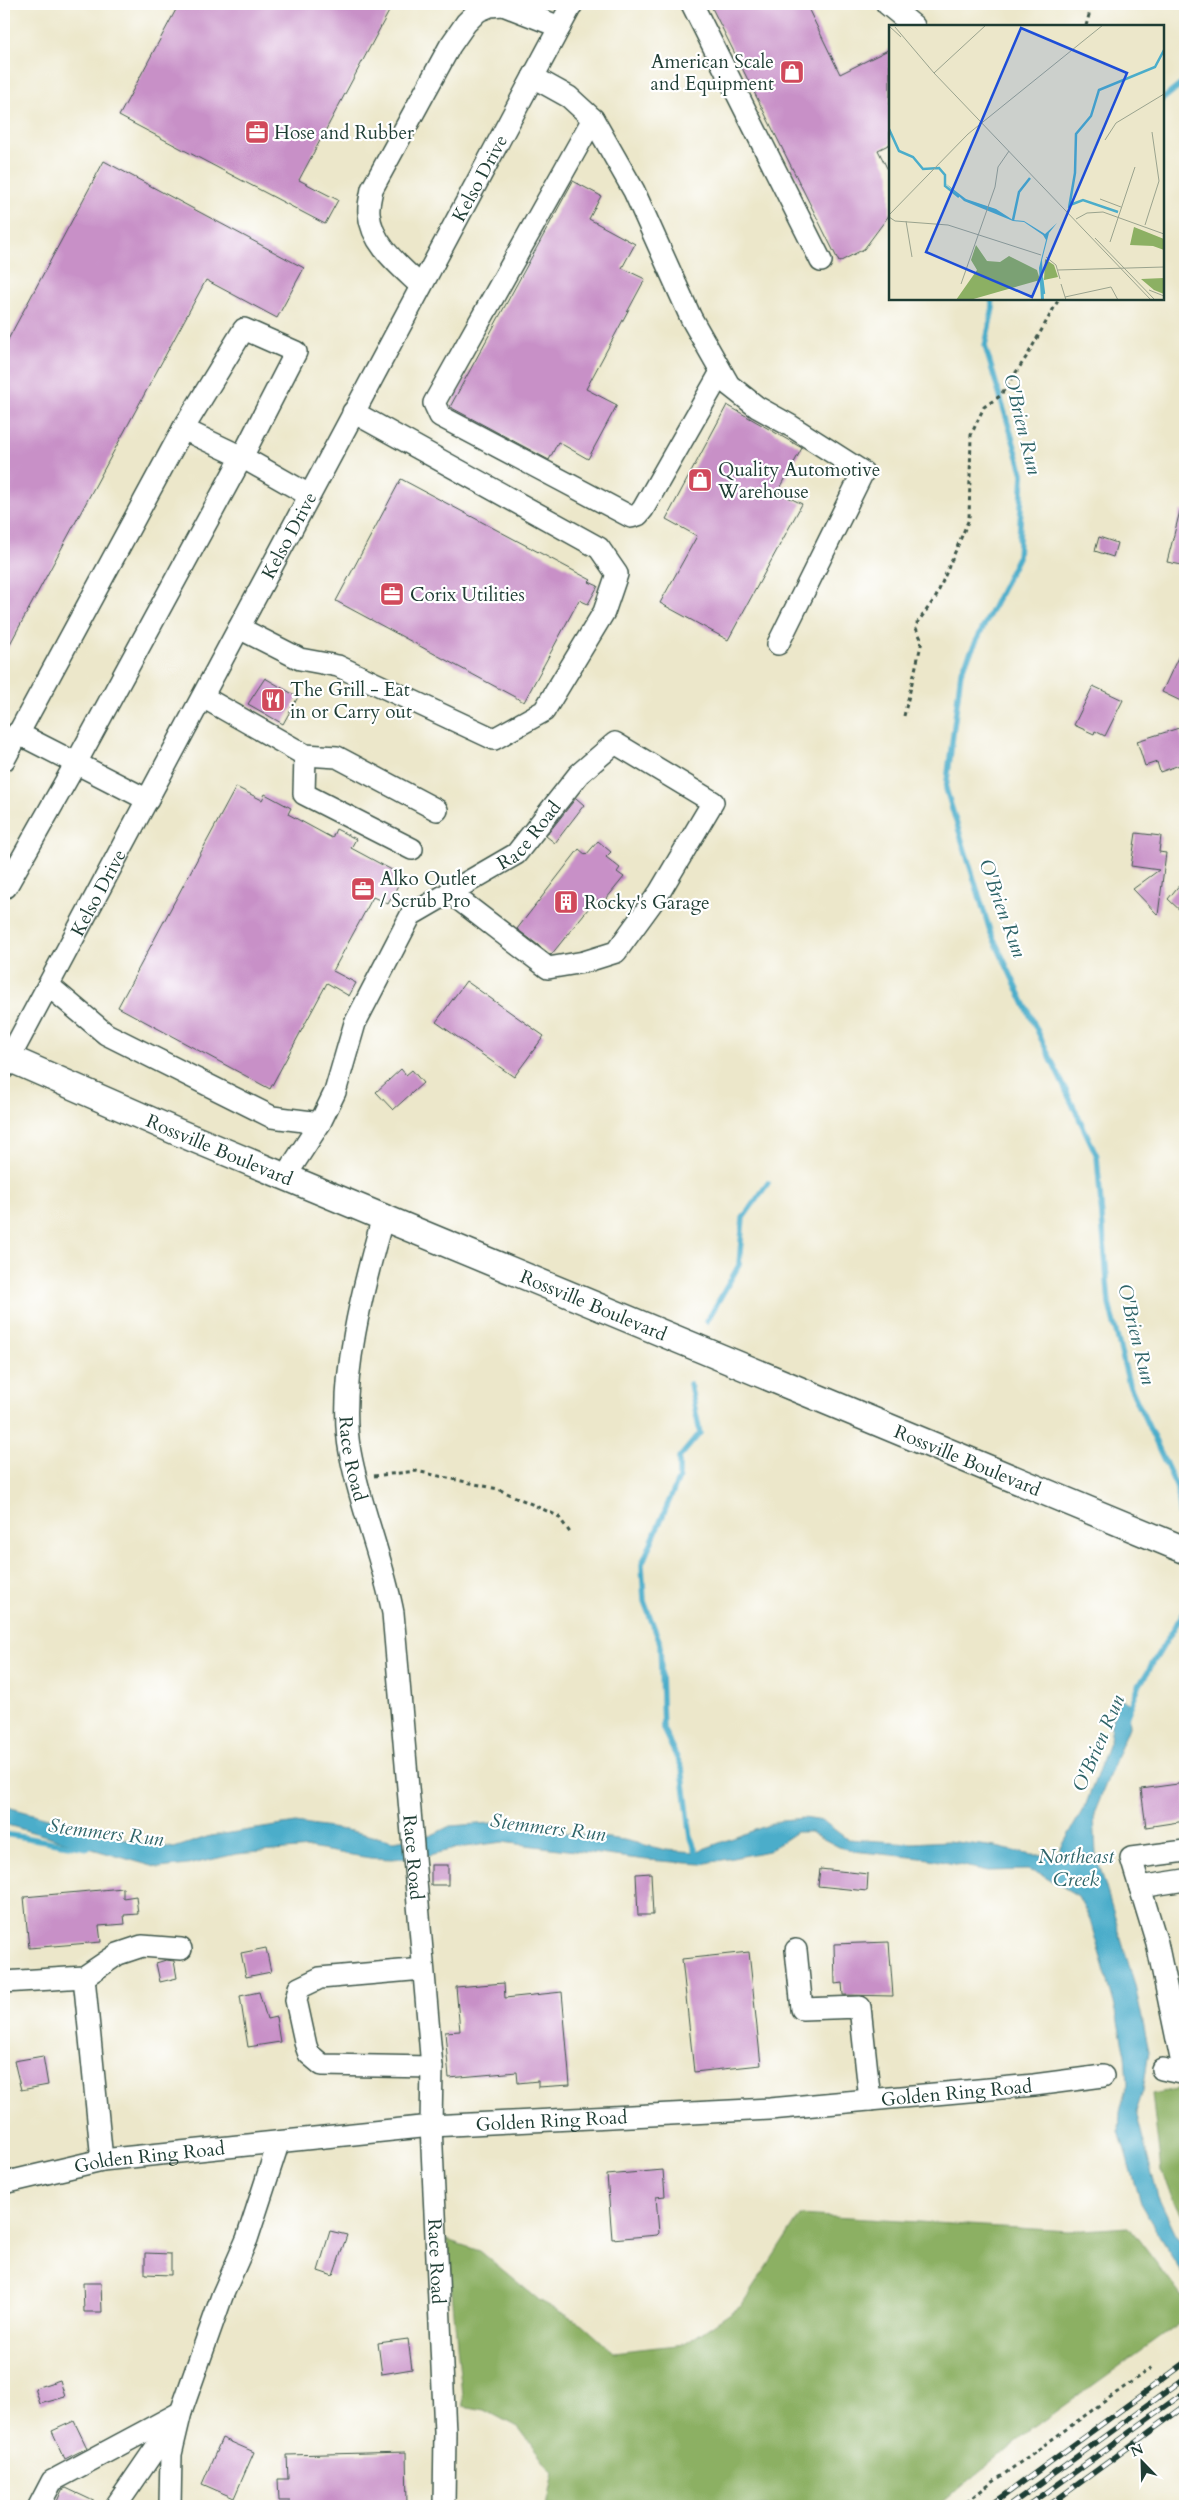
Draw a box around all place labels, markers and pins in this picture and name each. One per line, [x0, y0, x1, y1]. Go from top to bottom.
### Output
place label: American Scale and Equipment [651, 49, 774, 97]
shop icon: American Scale and Equipment [779, 59, 805, 85]
office icon: Hose and Rubber [244, 119, 270, 145]
place label: Hose and Rubber [274, 120, 414, 146]
place label: Quality Automotive Warehouse [717, 457, 881, 505]
shop icon: Quality Automotive Warehouse [687, 467, 713, 493]
office icon: Corix Utilities [379, 581, 405, 607]
place label: Corix Utilities [410, 582, 525, 608]
place label: The Grill - Eat in or Carry out [290, 677, 412, 725]
restaurant icon: The Grill - Eat in or Carry out [260, 687, 286, 713]
place label: Alko Outlet / Scrub Pro [380, 866, 476, 914]
office icon: Alko Outlet / Scrub Pro [350, 876, 376, 902]
building icon: Rocky's Garage [553, 889, 579, 915]
place label: Rocky's Garage [584, 890, 710, 916]

